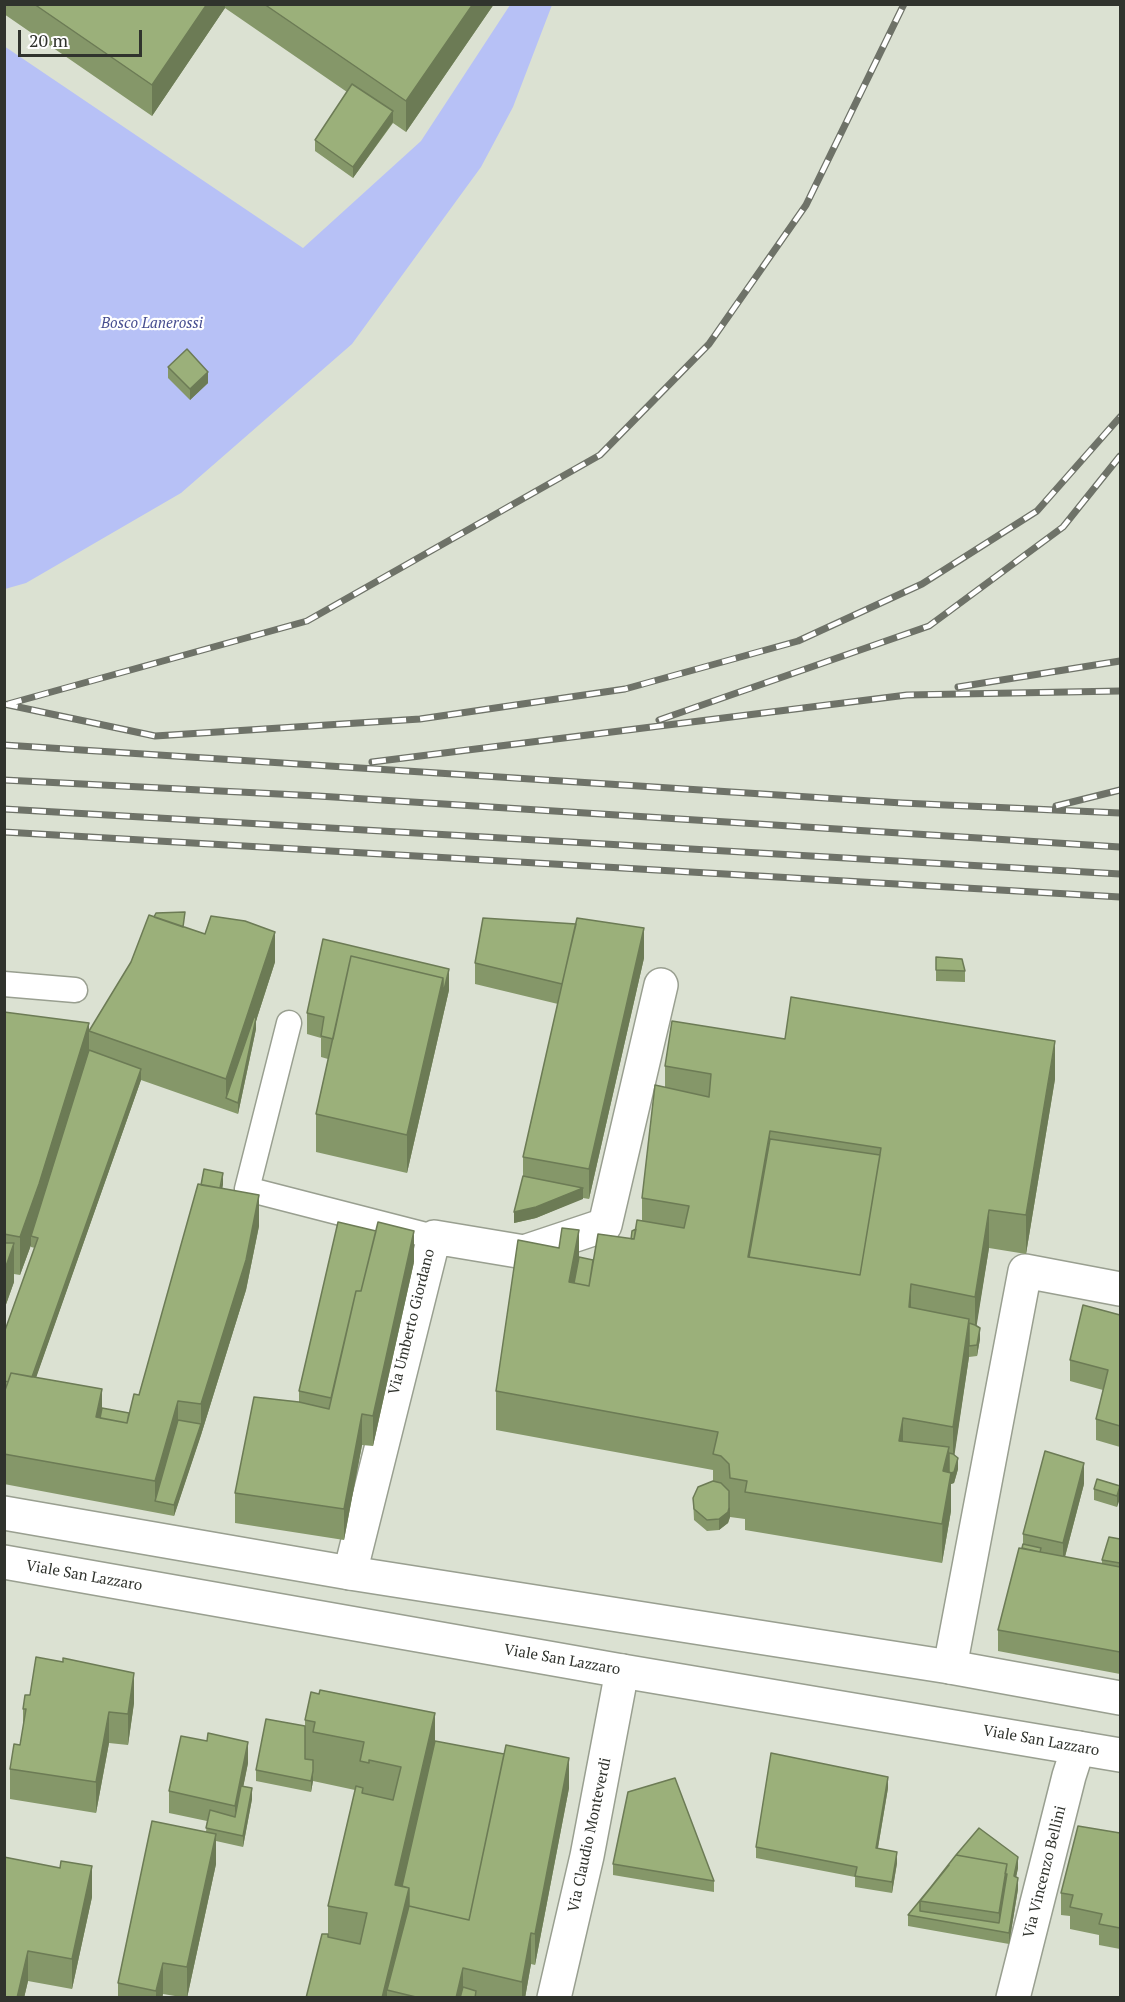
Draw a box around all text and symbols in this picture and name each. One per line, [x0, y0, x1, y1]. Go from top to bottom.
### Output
scale bar [21, 18, 146, 56]
text: 20 m [29, 28, 68, 52]
park label: Bosco Lanerossi [101, 315, 203, 333]
street label: Via Umberto Giordano [385, 1247, 439, 1397]
street label: Viale San Lazzaro [24, 1557, 144, 1595]
street label: Viale San Lazzaro [502, 1641, 622, 1679]
street label: Viale San Lazzaro [981, 1722, 1101, 1760]
street label: Via Claudio Monteverdi [565, 1756, 615, 1914]
street label: Via Vincenzo Bellini [1020, 1804, 1070, 1940]

